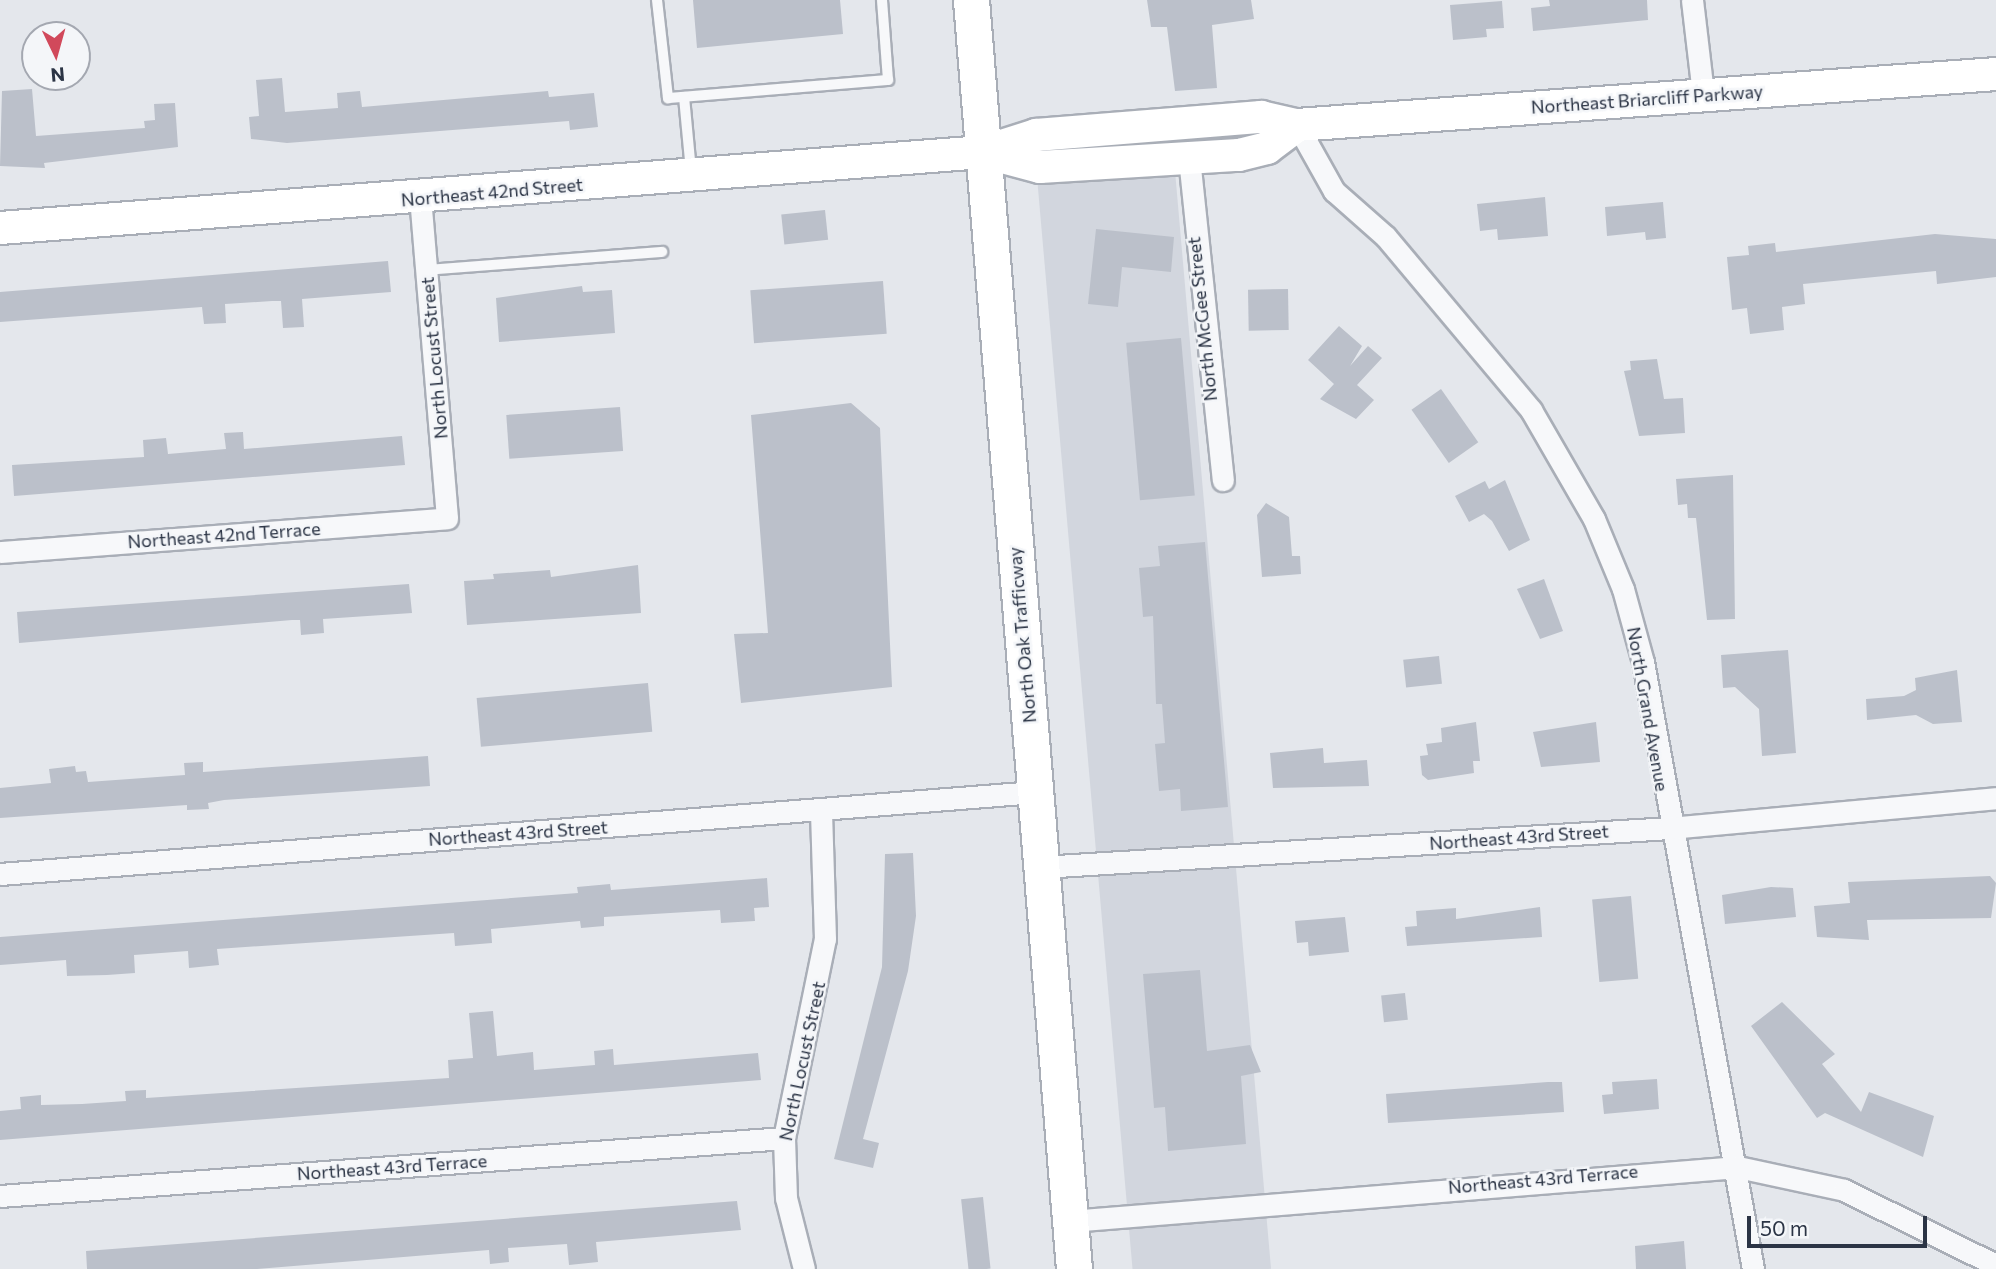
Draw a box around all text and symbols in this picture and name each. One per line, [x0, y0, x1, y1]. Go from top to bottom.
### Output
north arrow [21, 21, 91, 91]
text: N [50, 63, 66, 88]
street label: Northeast Briarcliff Parkway [1530, 80, 1764, 118]
street label: Northeast 42nd Street [400, 173, 584, 211]
street label: North McGee Street [1183, 236, 1221, 402]
street label: North Locust Street [416, 276, 452, 440]
street label: Northeast 42nd Terrace [127, 517, 321, 553]
street label: North Oak Trafficway [1004, 546, 1040, 724]
street label: North Grand Avenue [1623, 625, 1673, 793]
street label: Northeast 43rd Street [428, 816, 608, 850]
street label: Northeast 43rd Street [1429, 820, 1609, 854]
street label: North Locust Street [775, 979, 829, 1143]
street label: Northeast 43rd Terrace [296, 1150, 488, 1184]
street label: Northeast 43rd Terrace [1447, 1160, 1639, 1198]
scale bar [1751, 1202, 1931, 1246]
text: 50 m [1760, 1215, 1808, 1240]

